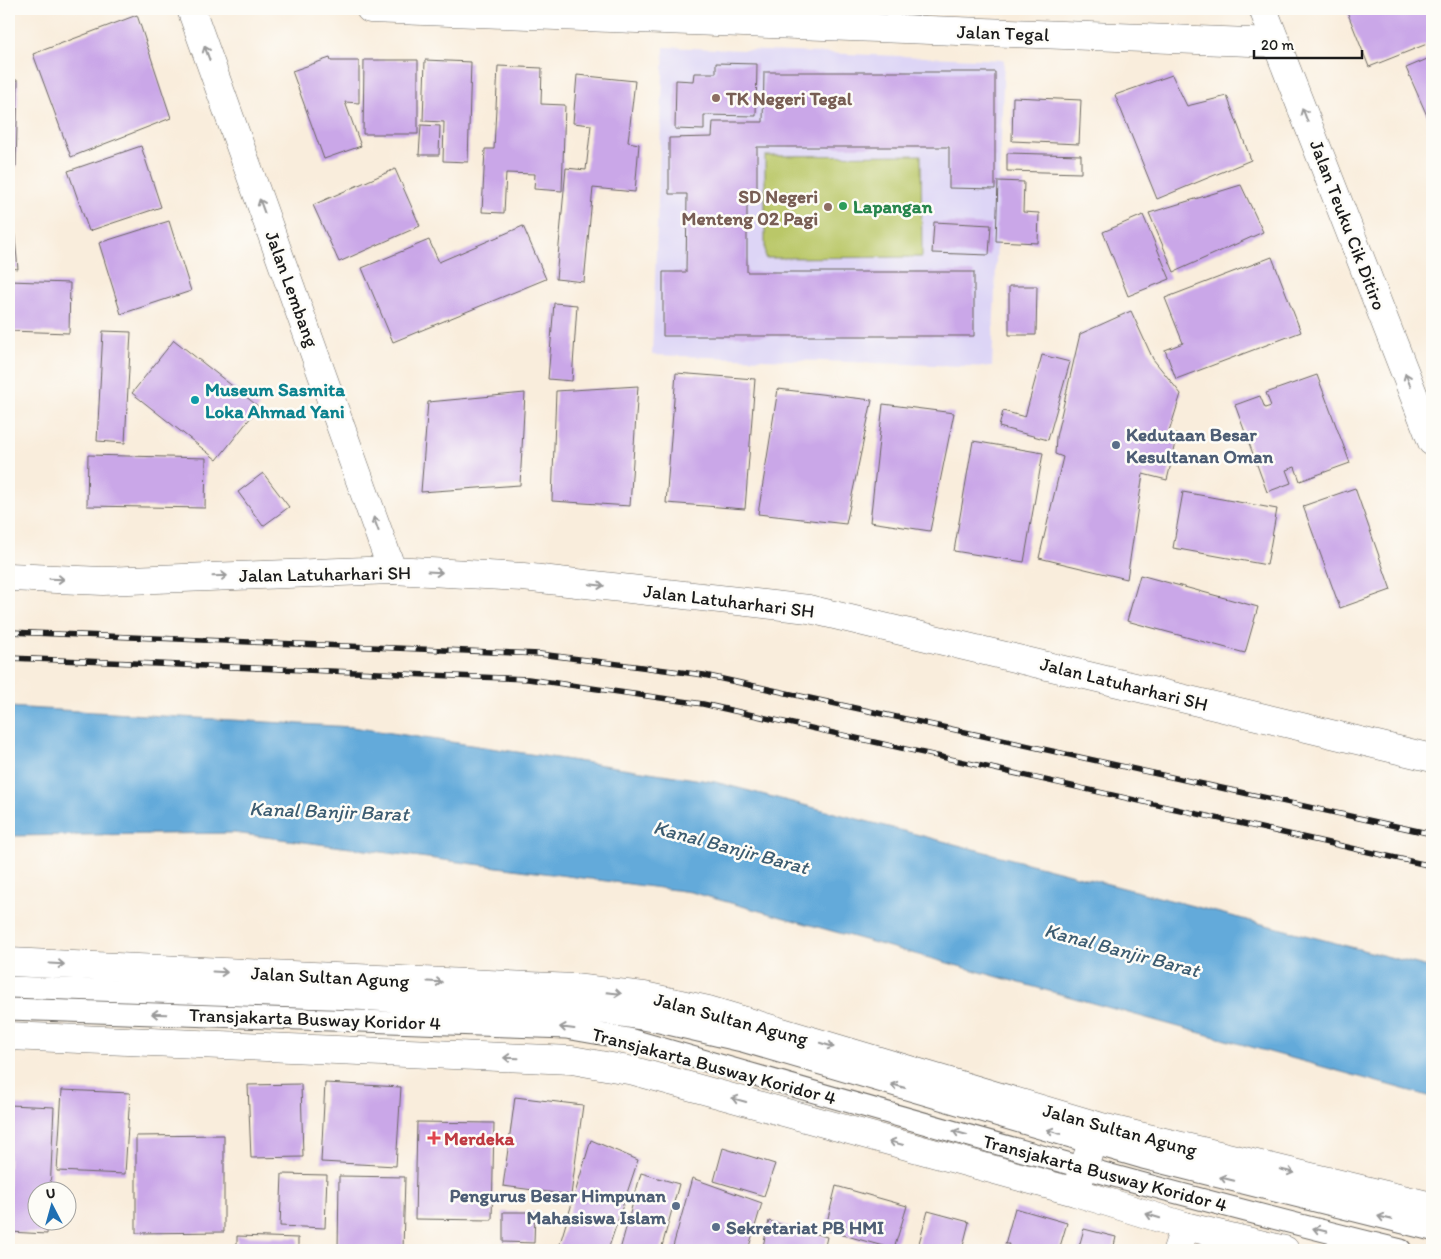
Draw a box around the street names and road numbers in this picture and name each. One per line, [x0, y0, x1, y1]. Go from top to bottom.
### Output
street label: Jalan Tegal [956, 20, 1050, 46]
street label: Jalan Teuku Cik Ditiro [1305, 137, 1391, 313]
street label: Jalan Lembang [260, 228, 324, 351]
street label: Jalan Latuharhari SH [239, 561, 411, 587]
street label: Jalan Latuharhari SH [642, 579, 816, 623]
street label: Jalan Latuharhari SH [1038, 652, 1210, 716]
street label: Jalan Sultan Agung [250, 961, 410, 993]
street label: Jalan Sultan Agung [651, 987, 811, 1051]
street label: Transjakarta Busway Koridor 4 [189, 1003, 441, 1035]
street label: Transjakarta Busway Koridor 4 [589, 1022, 839, 1110]
street label: Jalan Sultan Agung [1040, 1098, 1200, 1162]
street label: Transjakarta Busway Koridor 4 [980, 1129, 1230, 1217]

